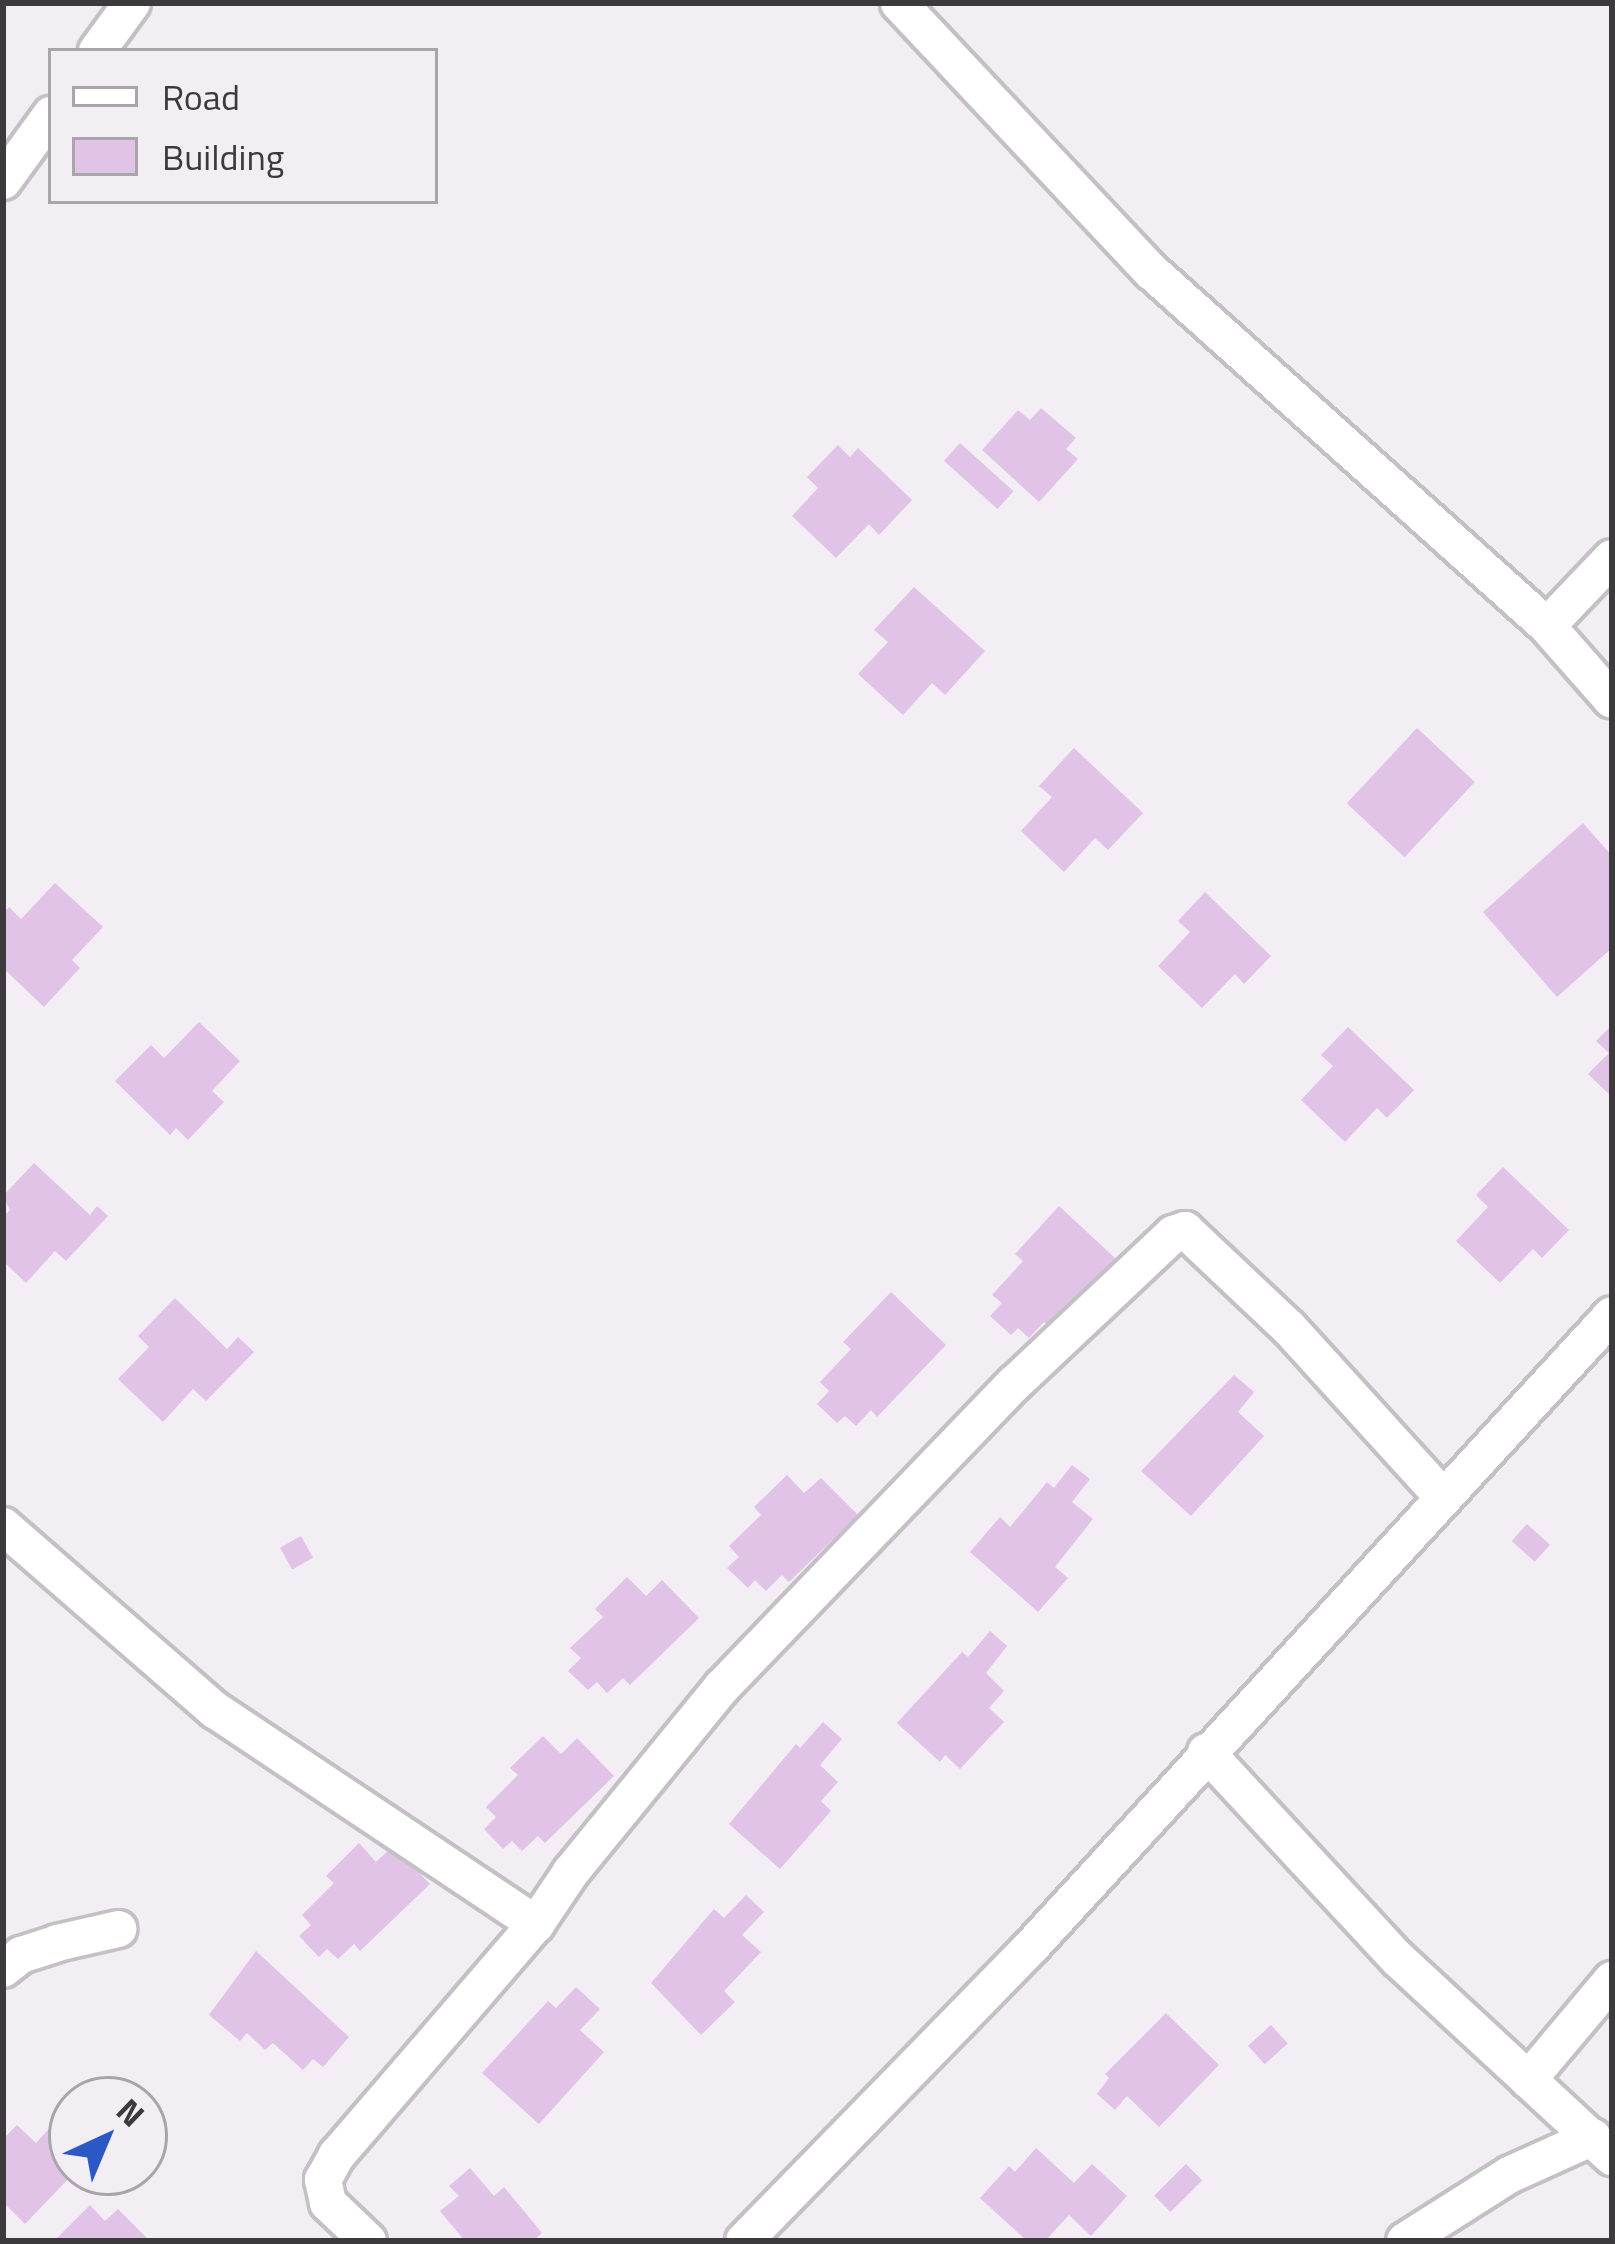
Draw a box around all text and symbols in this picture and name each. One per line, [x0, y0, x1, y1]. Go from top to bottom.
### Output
legend [48, 48, 438, 204]
text: Road [162, 69, 240, 124]
text: Building [162, 129, 284, 184]
north arrow [48, 2076, 168, 2196]
text: N [105, 2086, 157, 2138]

